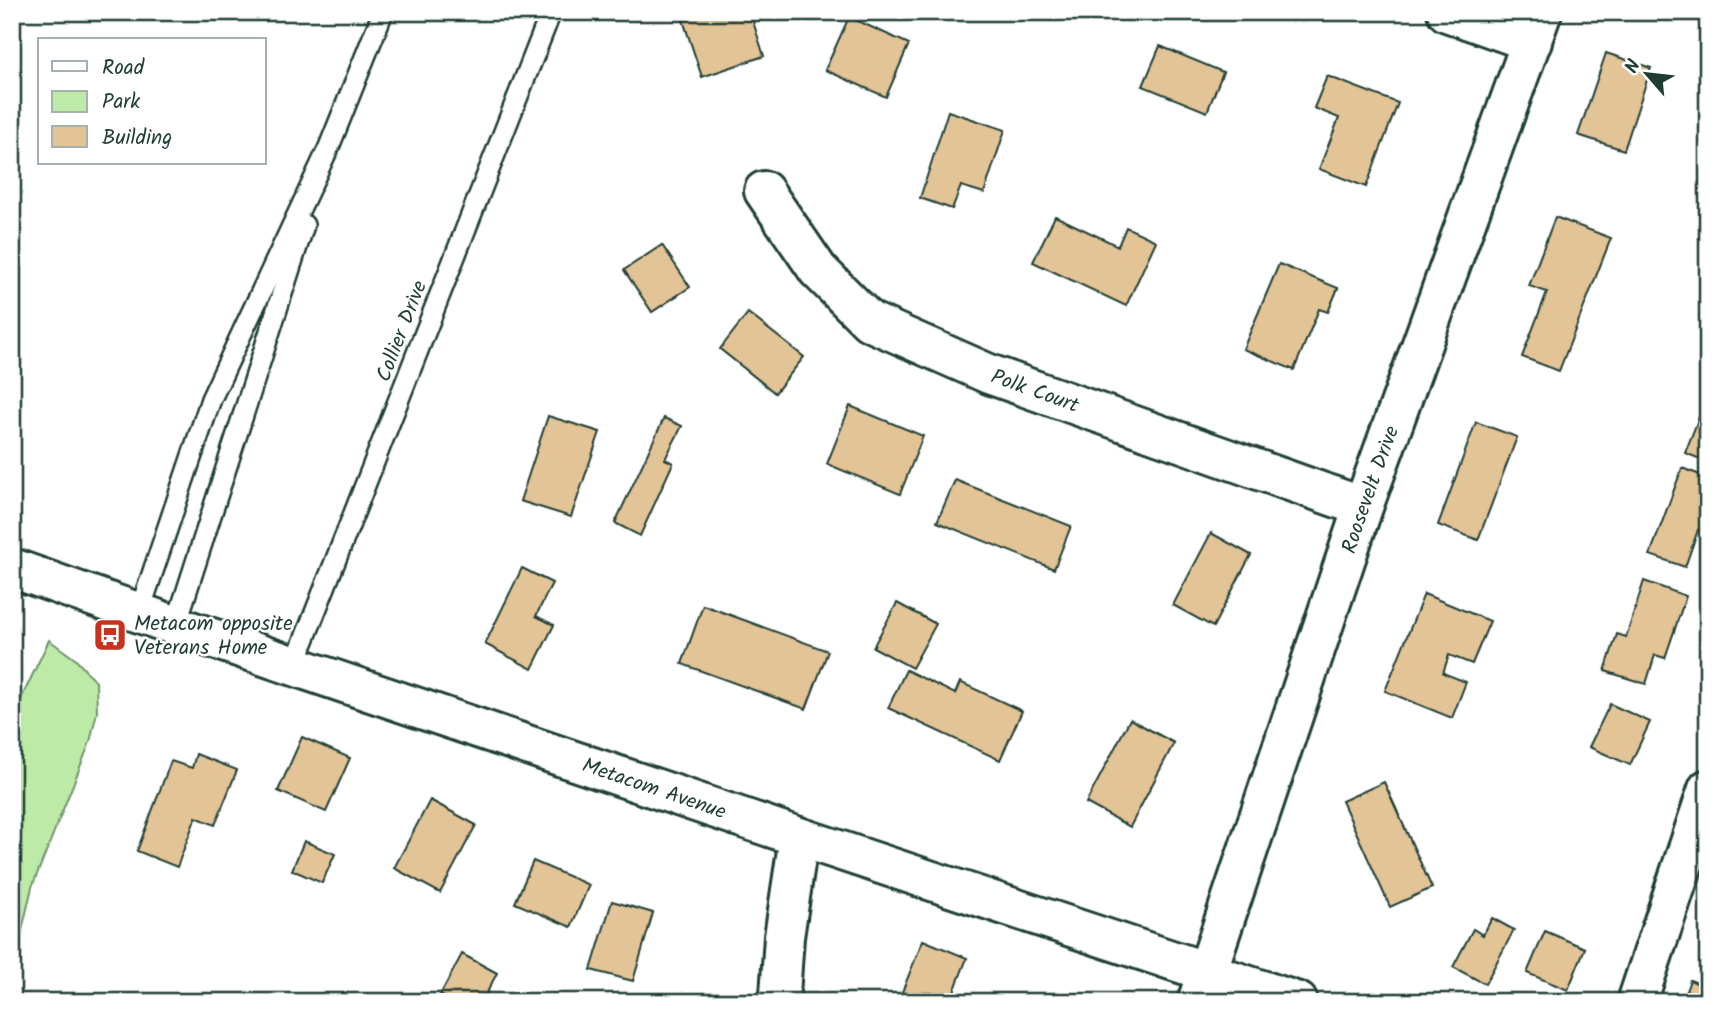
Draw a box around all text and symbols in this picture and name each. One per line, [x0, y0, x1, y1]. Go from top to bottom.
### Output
legend [38, 38, 266, 164]
north arrow [1612, 38, 1682, 108]
text: Road [102, 52, 145, 85]
text: N [1618, 55, 1650, 79]
text: Park [102, 86, 140, 119]
text: Building [102, 122, 172, 155]
street label: Collier Drive [368, 276, 437, 387]
street label: Polk Court [986, 361, 1084, 423]
street label: Roosevelt Drive [1334, 421, 1409, 558]
place label: Metacom opposite Veterans Home [134, 608, 293, 665]
bus stop icon: Metacom opposite Veterans Home [91, 616, 129, 654]
street label: Metacom Avenue [578, 750, 731, 829]

